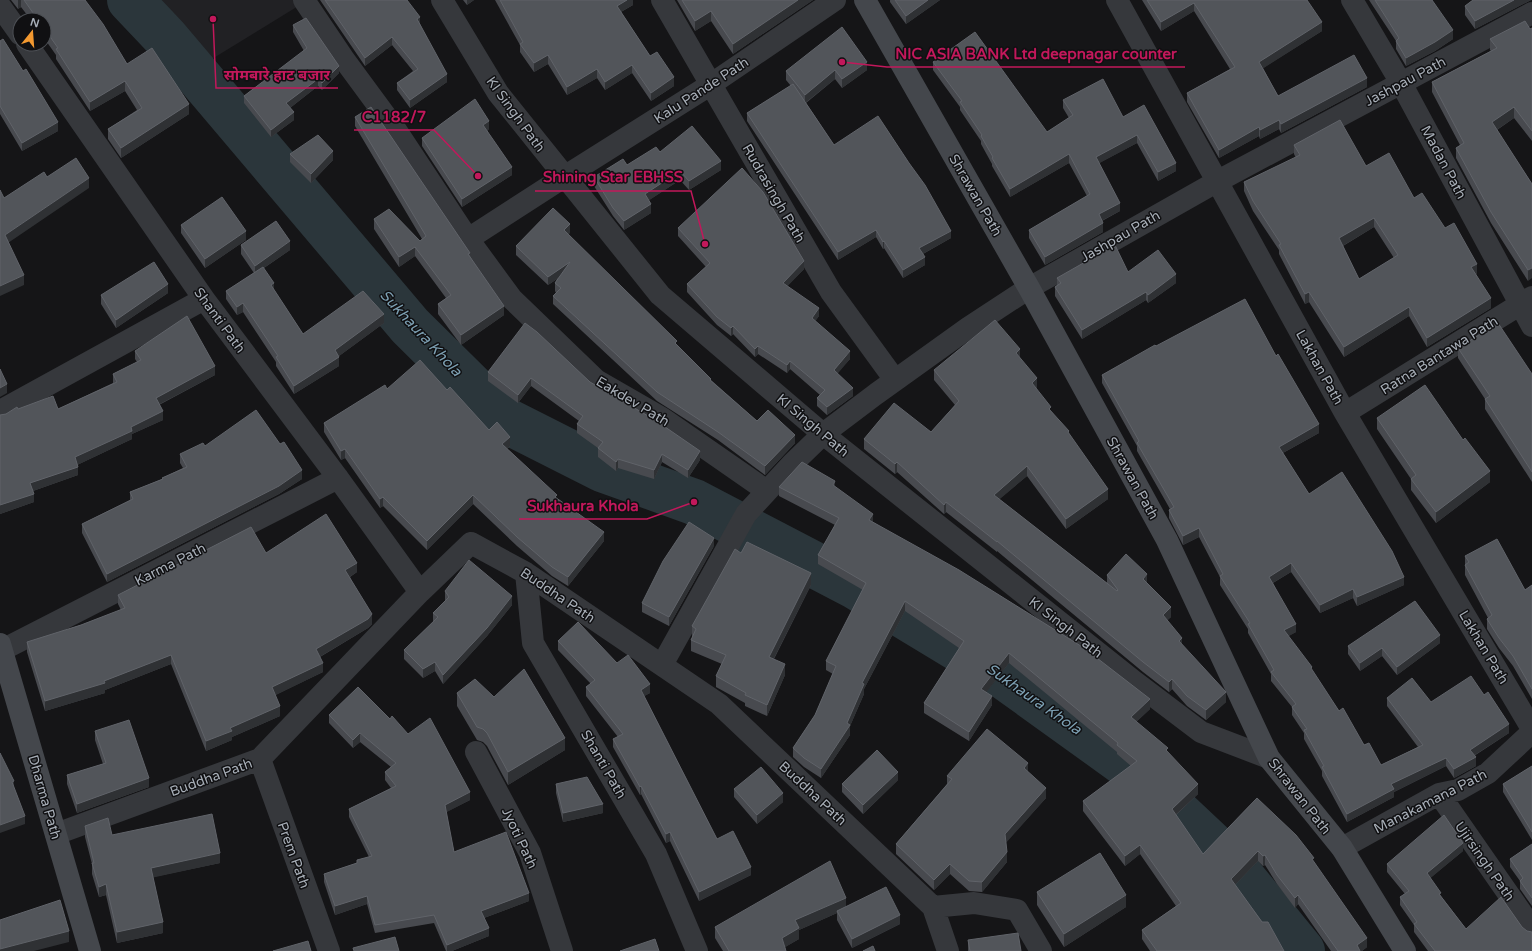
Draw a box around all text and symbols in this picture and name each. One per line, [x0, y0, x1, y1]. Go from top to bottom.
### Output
north arrow [12, 12, 52, 52]
text: N [29, 15, 41, 30]
callout: NIC ASIA BANK Ltd deepnagar counter [887, 40, 1185, 67]
text: NIC ASIA BANK Ltd deepnagar counter [895, 45, 1177, 64]
street label: Jashpau Path [1362, 53, 1449, 110]
street label: Kalu Pande Path [651, 54, 752, 127]
callout: साेमबारे हाट बजार [216, 61, 338, 88]
text: साेमबारे हाट बजार [224, 66, 331, 84]
street label: KI Singh Path [483, 73, 549, 155]
callout: C1182/7 [354, 103, 434, 130]
text: C1182/7 [362, 108, 426, 126]
street label: Madan Path [1417, 123, 1470, 202]
street label: Rudrasingh Path [738, 141, 809, 246]
street label: Shrawan Path [945, 151, 1006, 239]
callout: Shining Star EBHSS [535, 164, 691, 191]
text: Shining Star EBHSS [543, 168, 683, 187]
street label: Jashpau Path [1077, 207, 1163, 266]
street label: Shanti Path [190, 284, 249, 356]
water label: Sukhaura Khola [376, 286, 466, 380]
street label: Ratna Bantawa Path [1377, 312, 1501, 398]
street label: Lakhan Path [1292, 327, 1347, 408]
street label: Eakdev Path [593, 373, 673, 430]
street label: KI Singh Path [773, 390, 852, 461]
street label: Shrawan Path [1103, 434, 1162, 523]
callout: Sukhaura Khola [519, 492, 647, 519]
text: Sukhaura Khola [527, 497, 639, 515]
street label: Karma Path [132, 539, 209, 590]
street label: Buddha Path [517, 564, 598, 627]
street label: KI Singh Path [1025, 593, 1106, 662]
street label: Lakhan Path [1455, 607, 1512, 687]
water label: Sukhaura Khola [983, 660, 1085, 739]
street label: Shanti Path [577, 727, 630, 802]
street label: Dharma Path [24, 753, 65, 841]
street label: Buddha Path [168, 755, 255, 800]
street label: Shrawan Path [1265, 755, 1335, 838]
street label: Buddha Path [775, 758, 850, 829]
street label: Manakamana Path [1371, 766, 1490, 837]
street label: Jyoti Path [498, 805, 541, 871]
street label: Ujirsingh Path [1451, 818, 1518, 904]
street label: Prem Path [274, 820, 313, 891]

